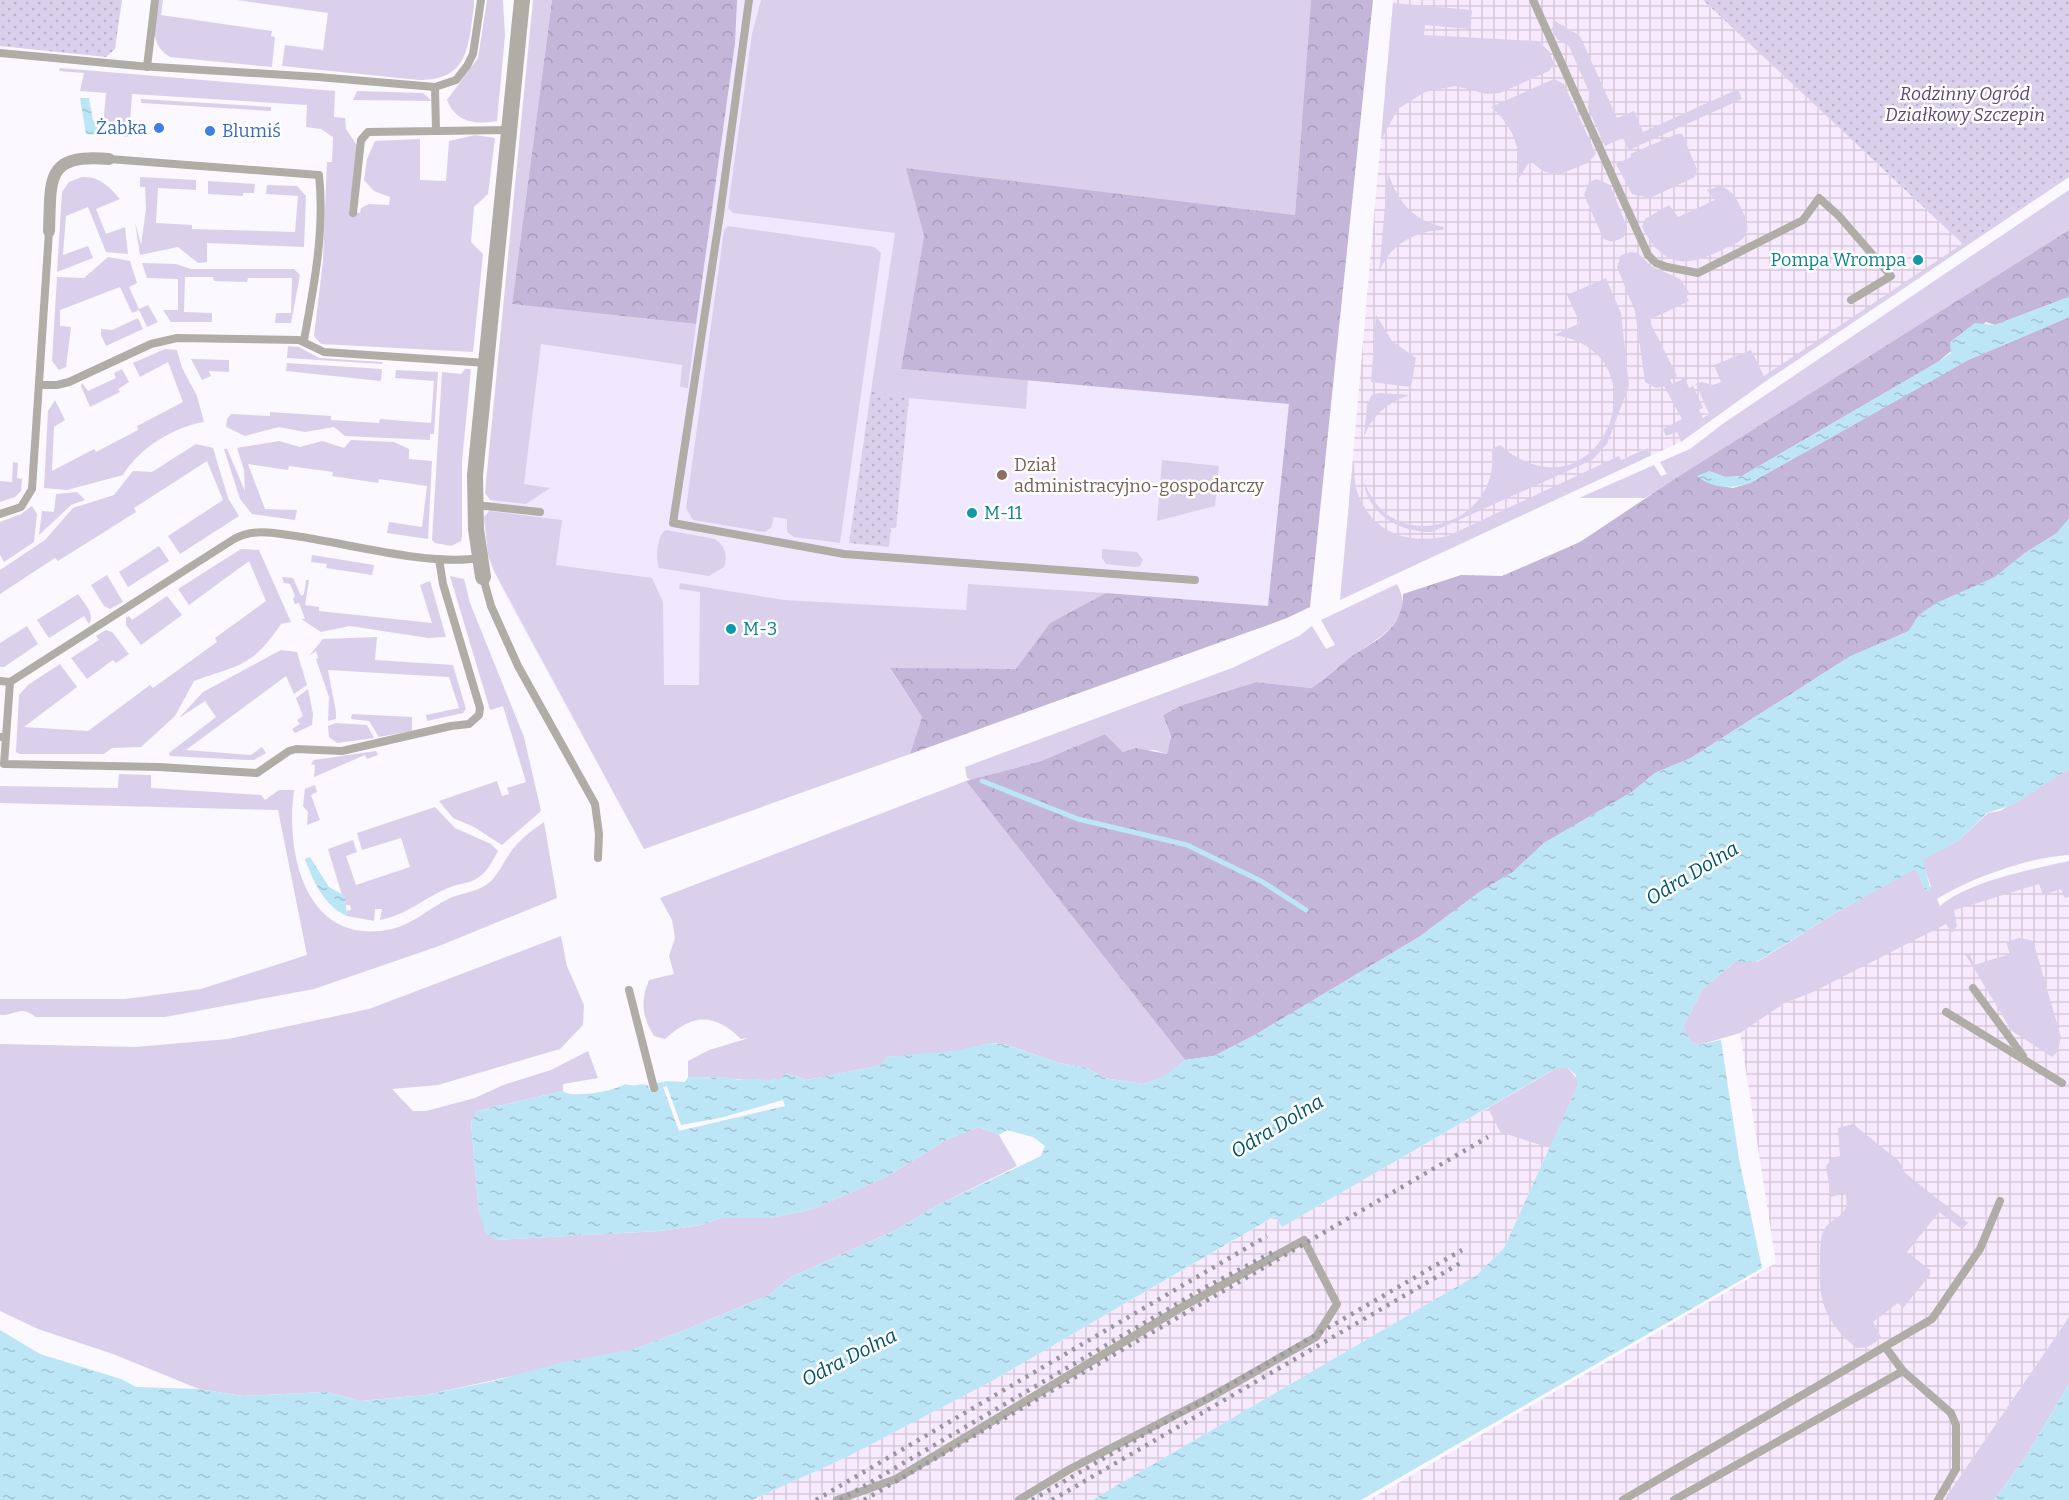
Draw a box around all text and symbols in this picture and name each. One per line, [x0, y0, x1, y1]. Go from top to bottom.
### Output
park label: Rodzinny Ogród Działkowy Szczepin [1885, 83, 2045, 126]
place label: Żabka [96, 117, 147, 139]
place label: Blumiś [222, 120, 281, 142]
marker: Żabka [152, 121, 166, 135]
marker: Blumiś [203, 124, 217, 138]
place label: Pompa Wrompa [1771, 249, 1906, 271]
marker: Pompa Wrompa [1911, 253, 1925, 267]
place label: Dział administracyjno-gospodarczy [1014, 454, 1265, 497]
marker: Dział administracyjno-gospodarczy [995, 468, 1009, 482]
place label: M-11 [984, 502, 1023, 524]
marker: M-11 [965, 506, 979, 520]
place label: M-3 [743, 618, 777, 640]
marker: M-3 [724, 622, 738, 636]
water label: Odra Dolna [1641, 836, 1743, 910]
water label: Odra Dolna [1226, 1089, 1328, 1163]
water label: Odra Dolna [797, 1323, 901, 1391]

